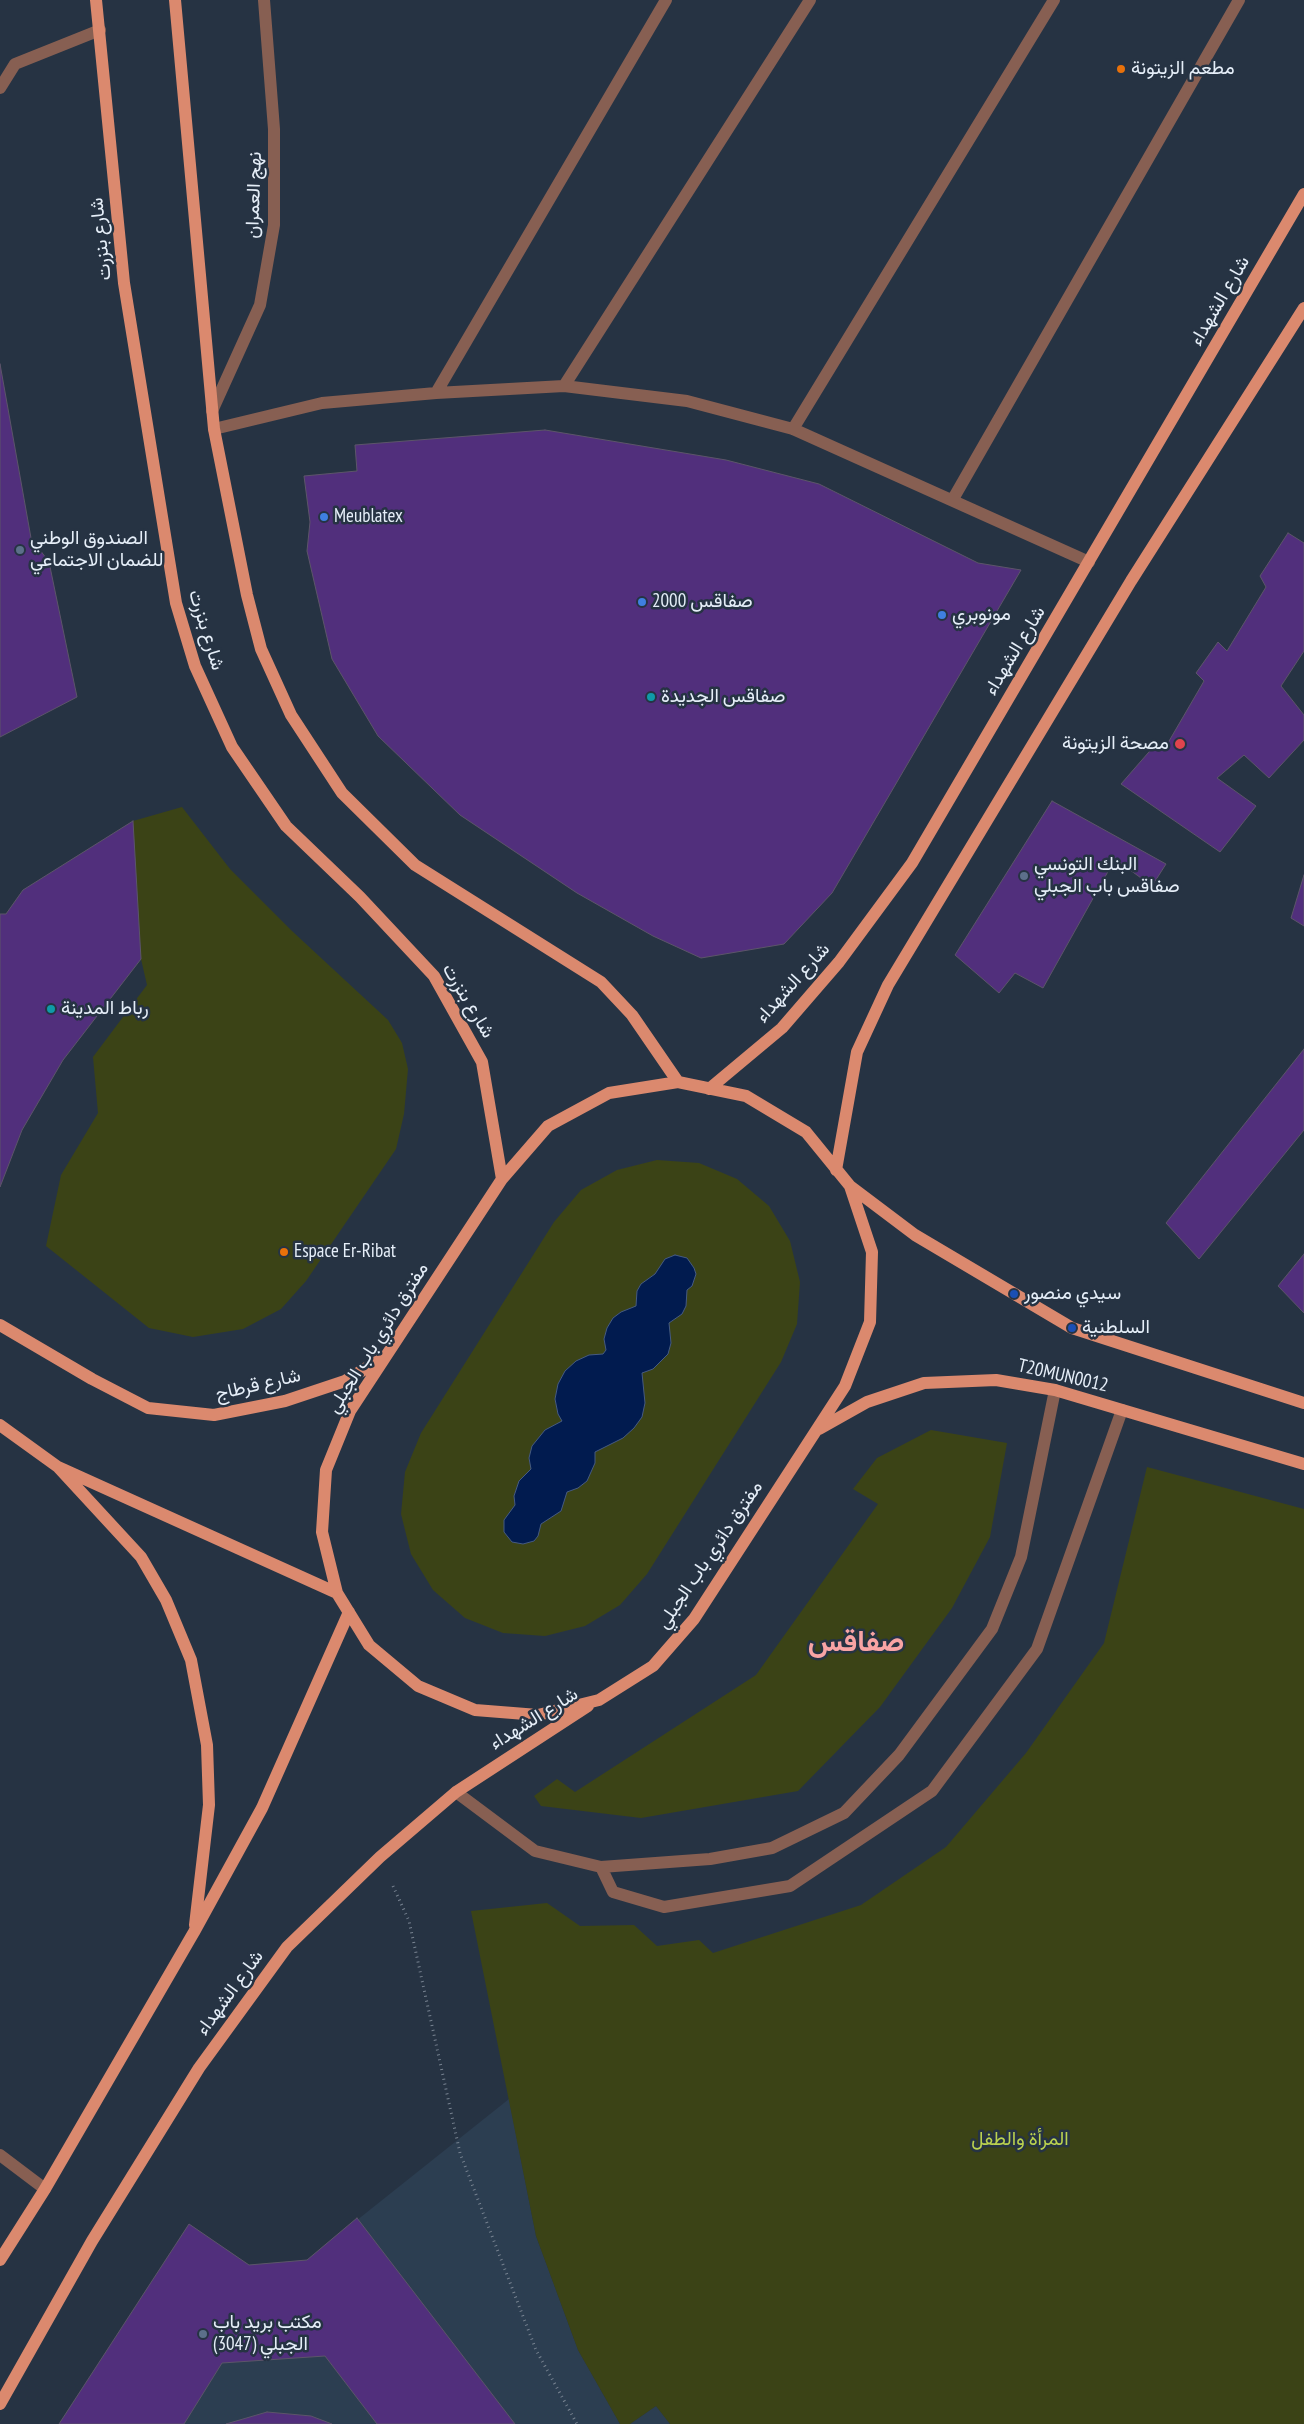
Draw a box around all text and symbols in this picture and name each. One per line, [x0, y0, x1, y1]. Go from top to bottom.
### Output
place label: مطعم الزيتونة [1131, 58, 1235, 80]
marker: مطعم الزيتونة [1115, 63, 1127, 75]
street label: نهج العمران [241, 151, 267, 239]
street label: شارع بنزرت [85, 197, 117, 281]
street label: شارع الشهداء [1185, 252, 1255, 350]
place label: Meublatex [334, 506, 403, 528]
marker: Meublatex [318, 511, 330, 523]
place label: الصندوق الوطني للضمان الاجتماعي [30, 528, 163, 572]
marker: الصندوق الوطني للضمان الاجتماعي [14, 544, 26, 556]
street label: شارع بنزرت [183, 587, 229, 673]
place label: صفاقس 2000 [652, 591, 753, 613]
marker: صفاقس 2000 [636, 596, 648, 608]
street label: شارع الشهداء [980, 602, 1050, 700]
place label: مونوبري [952, 604, 1011, 626]
marker: مونوبري [936, 609, 948, 621]
place label: صفاقس الجديدة [661, 686, 785, 708]
marker: صفاقس الجديدة [645, 691, 657, 703]
place label: مصحة الزيتونة [1062, 733, 1169, 755]
marker: مصحة الزيتونة [1173, 737, 1187, 751]
place label: البنك التونسي صفاقس باب الجبلي [1034, 854, 1180, 898]
marker: البنك التونسي صفاقس باب الجبلي [1018, 870, 1030, 882]
street label: شارع الشهداء [751, 938, 835, 1028]
street label: شارع بنزرت [437, 960, 499, 1042]
place label: رباط المدينة [61, 998, 149, 1020]
marker: رباط المدينة [45, 1003, 57, 1015]
place label: Espace Er-Ribat [294, 1241, 396, 1263]
marker: Espace Er-Ribat [278, 1246, 290, 1258]
street label: مفترق دائري باب الجبلي [322, 1258, 434, 1418]
place label: سيدي منصور [1024, 1283, 1121, 1305]
marker: سيدي منصور [1008, 1288, 1020, 1300]
place label: السلطنية [1082, 1317, 1150, 1339]
marker: السلطنية [1066, 1322, 1078, 1334]
street label: T20MUN0012 [1016, 1355, 1110, 1397]
street label: شارع قرطاج [213, 1364, 303, 1406]
street label: مفترق دائري باب الجبلي [652, 1477, 768, 1633]
district label: صفاقس [808, 1626, 904, 1660]
street label: شارع الشهداء [486, 1683, 582, 1755]
street label: شارع الشهداء [191, 1946, 269, 2040]
park label: المرأة والطفل [971, 2129, 1069, 2151]
place label: مكتب بريد باب الجبلي (3047) [213, 2312, 322, 2356]
marker: مكتب بريد باب الجبلي (3047) [197, 2328, 209, 2340]

